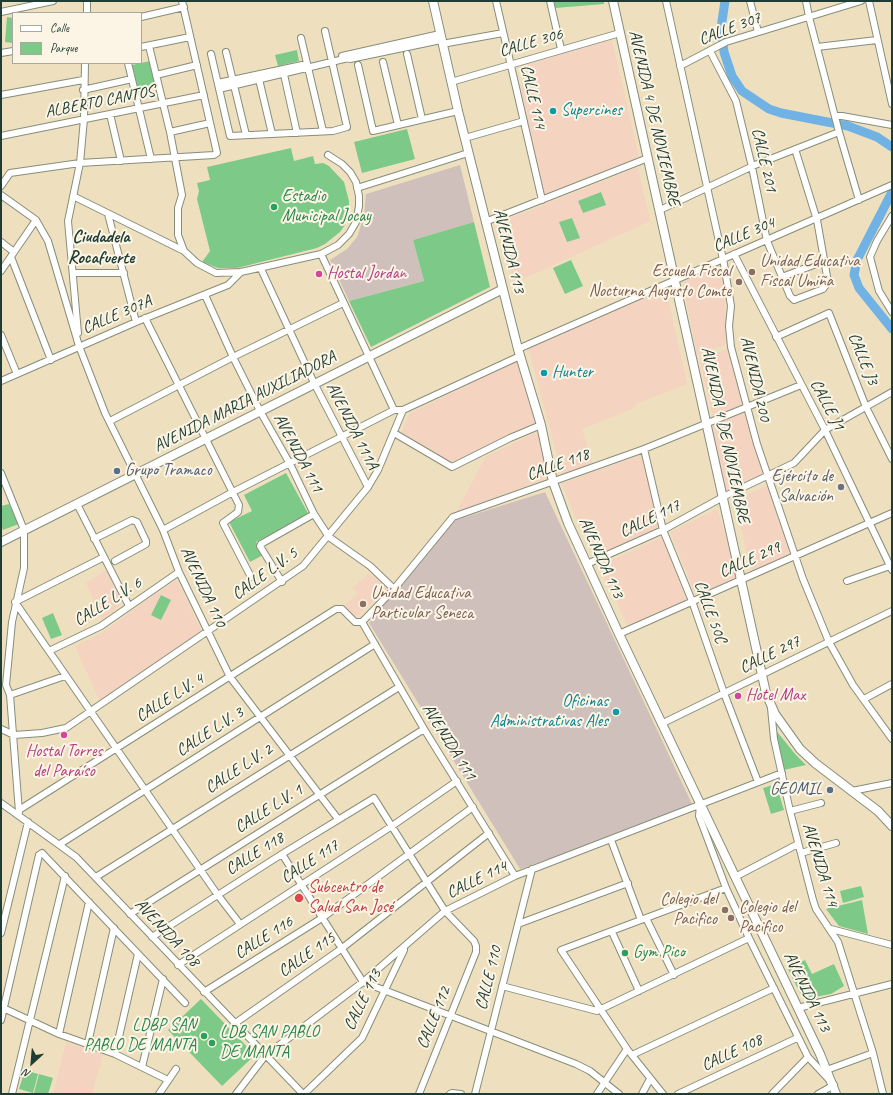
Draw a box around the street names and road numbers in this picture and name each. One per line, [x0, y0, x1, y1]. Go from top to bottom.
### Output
street label: CALLE 307 [696, 8, 764, 50]
street label: CALLE 306 [497, 24, 565, 62]
street label: AVENIDA 4 DE NOVIEMBRE [624, 28, 684, 208]
street label: CALLE 114 [516, 63, 550, 131]
street label: ALBERTO CANTOS [43, 81, 157, 123]
street label: CALLE 201 [747, 126, 781, 194]
street label: AVENIDA 113 [489, 207, 529, 295]
street label: CALLE 304 [710, 213, 778, 257]
street label: CALLE 307A [79, 291, 155, 339]
street label: CALLE J3 [843, 330, 883, 388]
street label: AVENIDA 200 [735, 335, 775, 423]
street label: AVENIDA 4 DE NOVIEMBRE [696, 345, 754, 525]
street label: AVENIDA MARIA AUXILIADORA [150, 347, 340, 457]
street label: CALLE J1 [805, 376, 849, 434]
street label: AVENIDA 111A [321, 379, 383, 473]
street label: AVENIDA 111 [269, 410, 327, 496]
street label: CALLE 118 [524, 444, 592, 486]
street label: CALLE 117 [616, 496, 684, 542]
street label: AVENIDA 113 [574, 514, 628, 602]
street label: CALLE 299 [716, 537, 784, 583]
street label: AVENIDA 110 [175, 543, 231, 631]
street label: CALLE L.V. 5 [228, 543, 302, 605]
street label: CALLE L.V. 6 [70, 573, 146, 631]
street label: CALLE 50C [689, 578, 731, 646]
street label: CALLE 297 [736, 632, 804, 678]
street label: CALLE L.V. 4 [132, 669, 208, 727]
street label: AVENIDA 111 [417, 700, 481, 784]
street label: CALLE L.V. 3 [173, 703, 247, 761]
street label: CALLE L.V. 2 [202, 740, 276, 798]
street label: CALLE L.V. 1 [231, 780, 307, 838]
street label: AVENIDA 114 [798, 821, 842, 909]
street label: CALLE 118 [222, 828, 288, 880]
street label: CALLE 117 [277, 836, 343, 888]
street label: CALLE 114 [443, 857, 511, 903]
street label: AVENIDA 108 [130, 894, 204, 972]
street label: CALLE 116 [231, 912, 297, 964]
street label: CALLE 115 [275, 928, 339, 982]
street label: CALLE 110 [471, 944, 507, 1012]
street label: AVENIDA 113 [779, 949, 835, 1035]
street label: CALLE 113 [340, 966, 386, 1034]
street label: CALLE 112 [412, 984, 456, 1052]
street label: CALLE 108 [698, 1030, 766, 1076]

